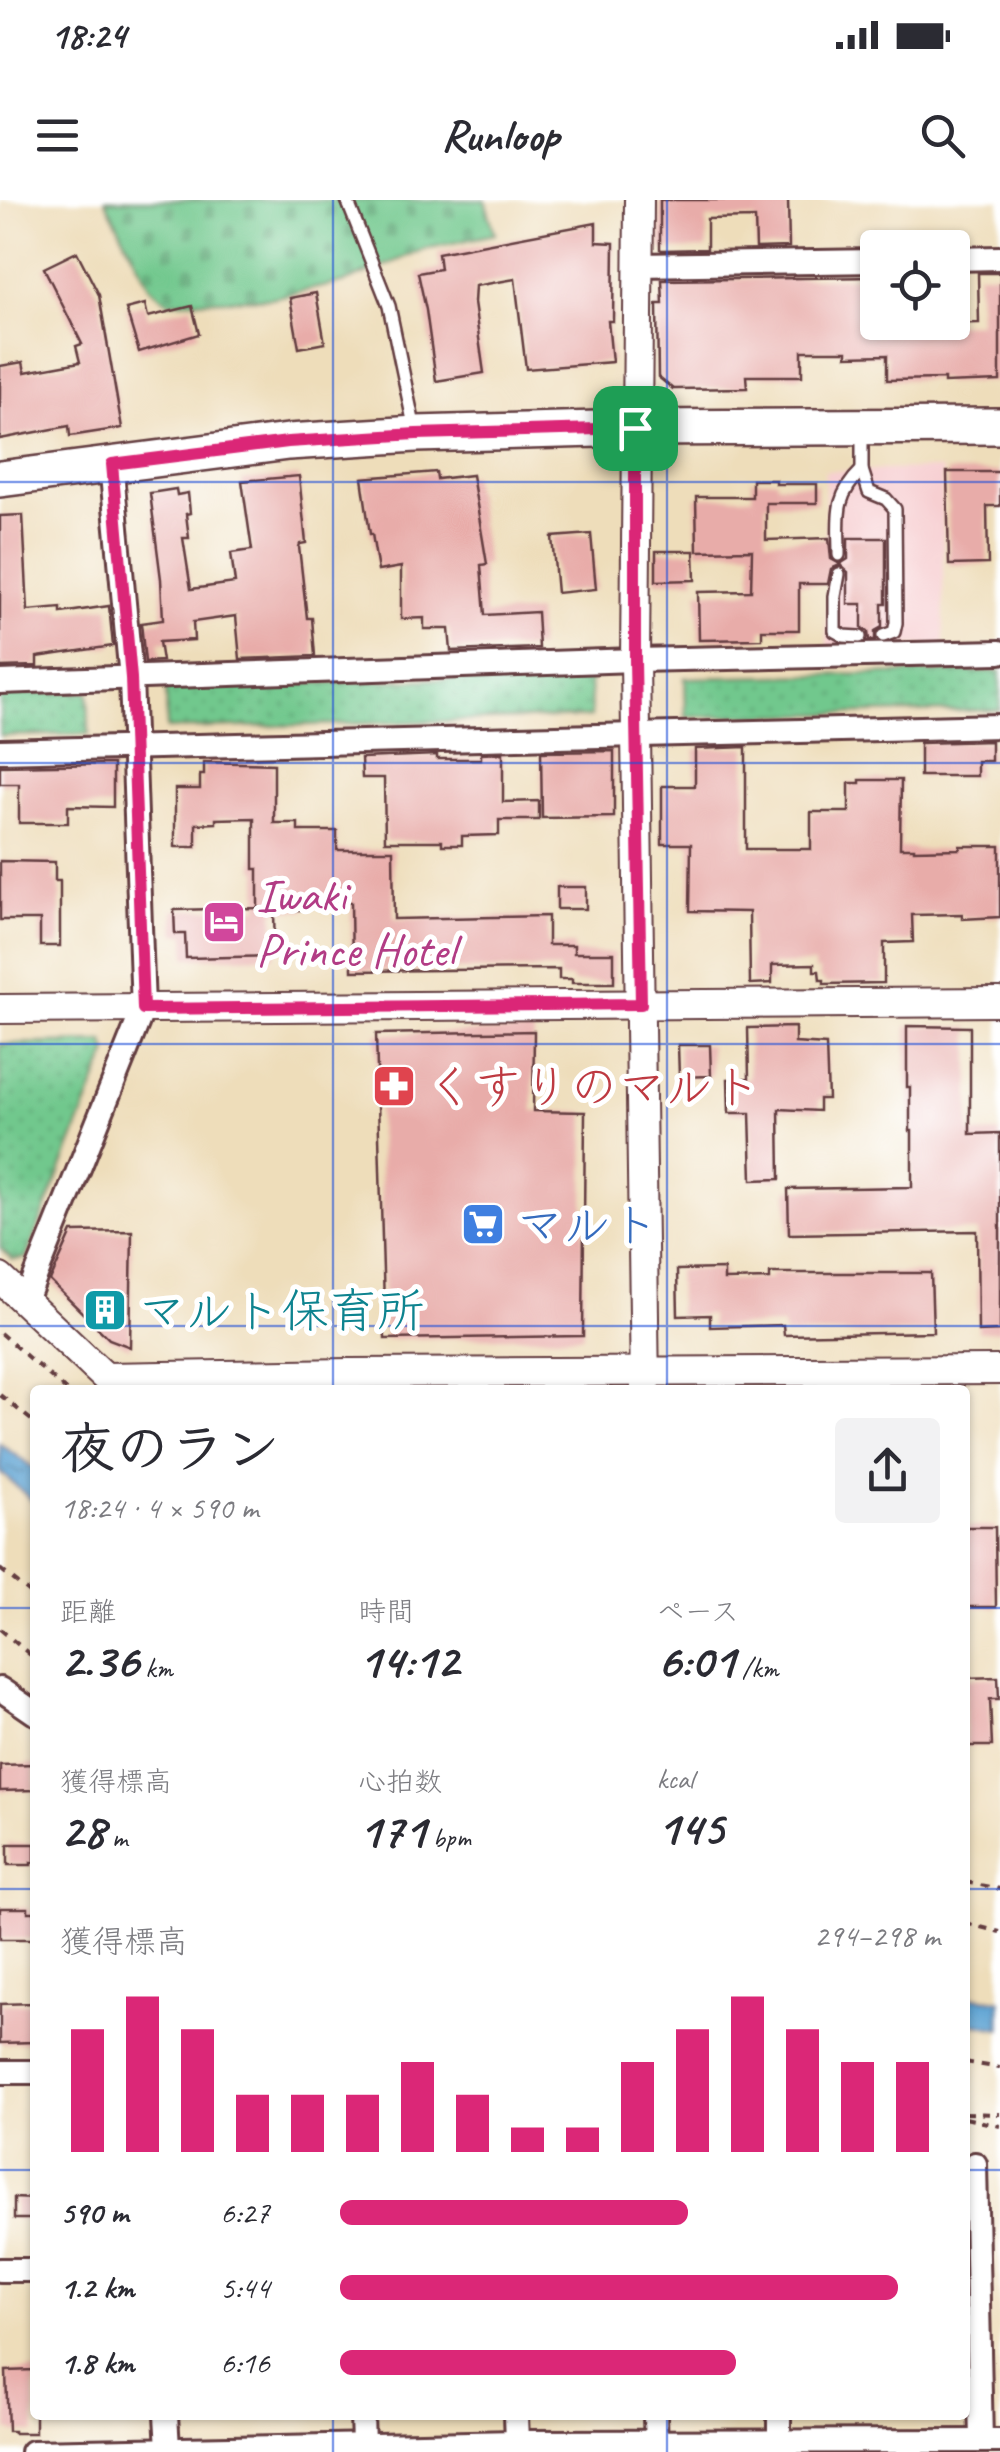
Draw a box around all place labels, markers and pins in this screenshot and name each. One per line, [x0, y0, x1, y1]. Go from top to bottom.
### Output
pin [593, 386, 678, 471]
place label: Iwaki Prince Hotel [256, 865, 463, 980]
hotel icon: Iwaki Prince Hotel [201, 899, 247, 945]
place label: くすりのマルト [426, 1057, 761, 1117]
pharmacy icon: くすりのマルト [371, 1063, 417, 1109]
place label: マルト [516, 1195, 659, 1255]
supermarket icon: マルト [460, 1201, 506, 1247]
place label: マルト保育所 [138, 1281, 425, 1341]
building icon: マルト保育所 [82, 1287, 128, 1333]

